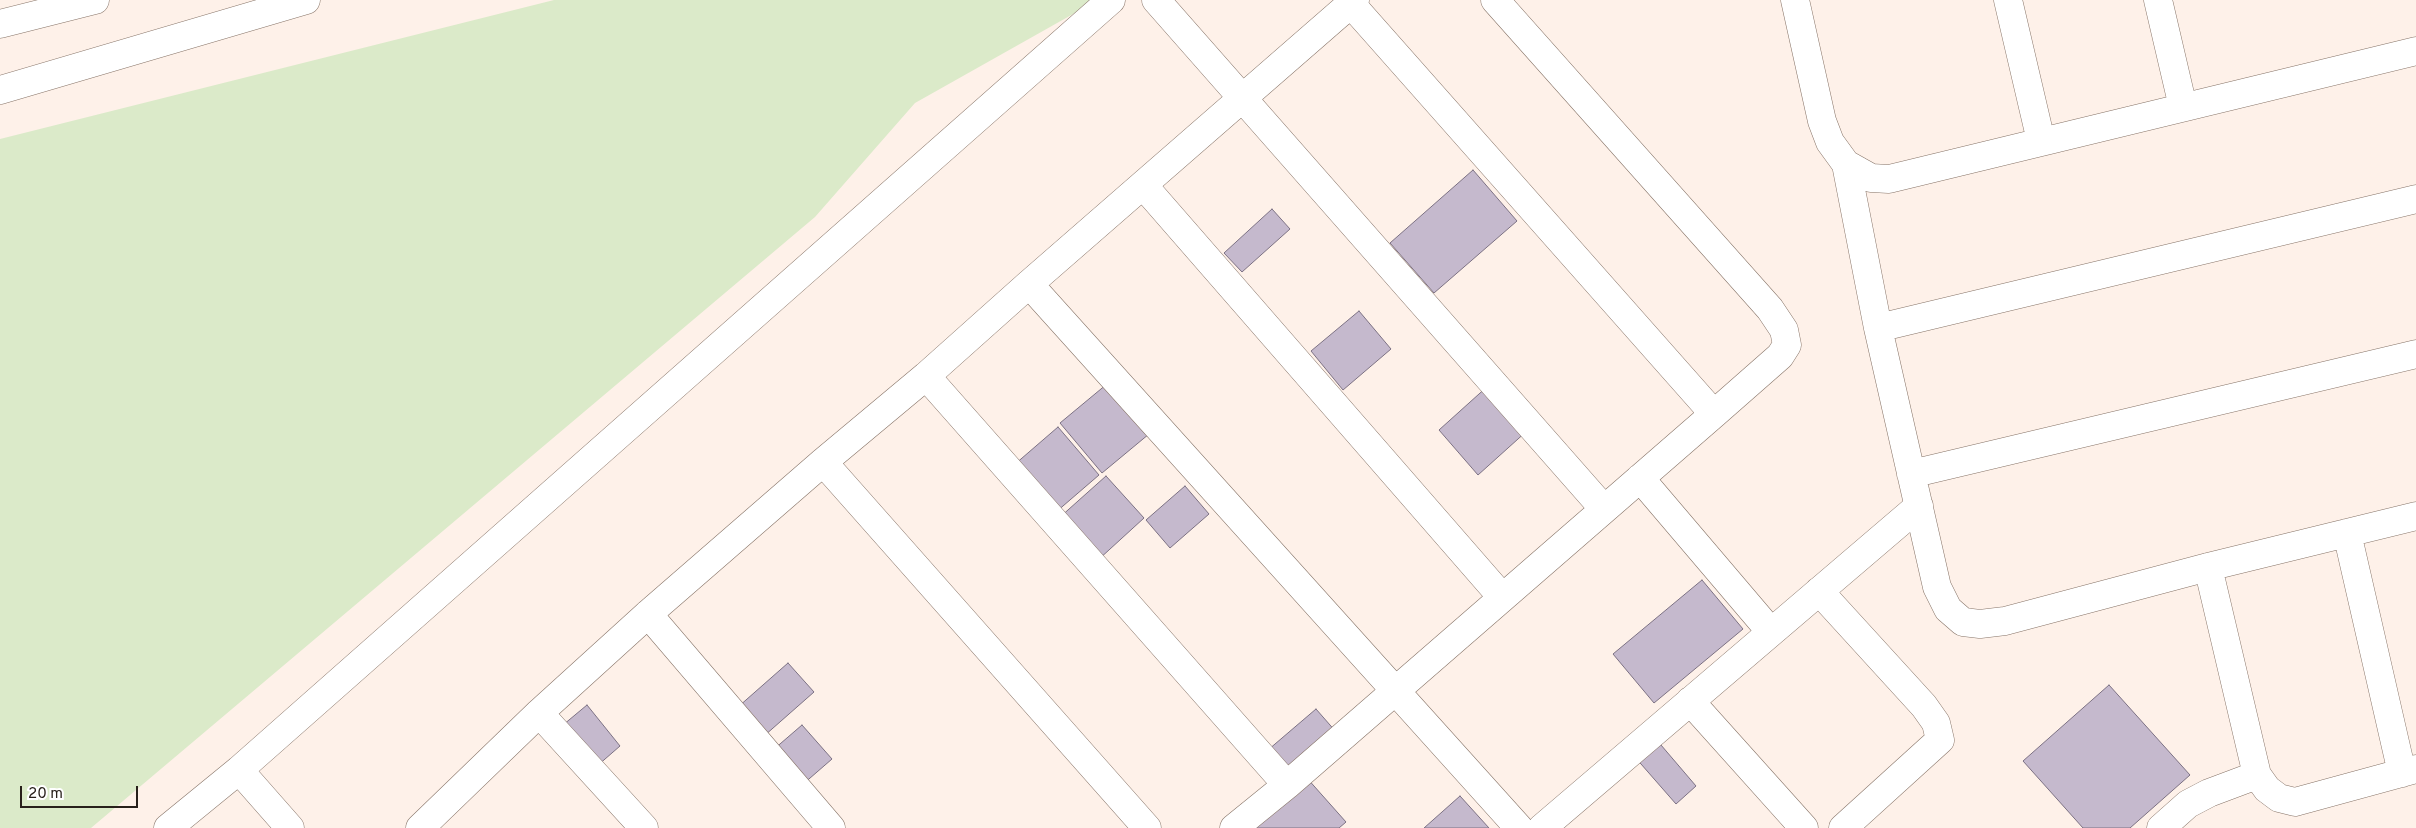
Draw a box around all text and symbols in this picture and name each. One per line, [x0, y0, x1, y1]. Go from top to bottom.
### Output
scale bar [22, 776, 140, 808]
text: 20 m [28, 785, 63, 804]

